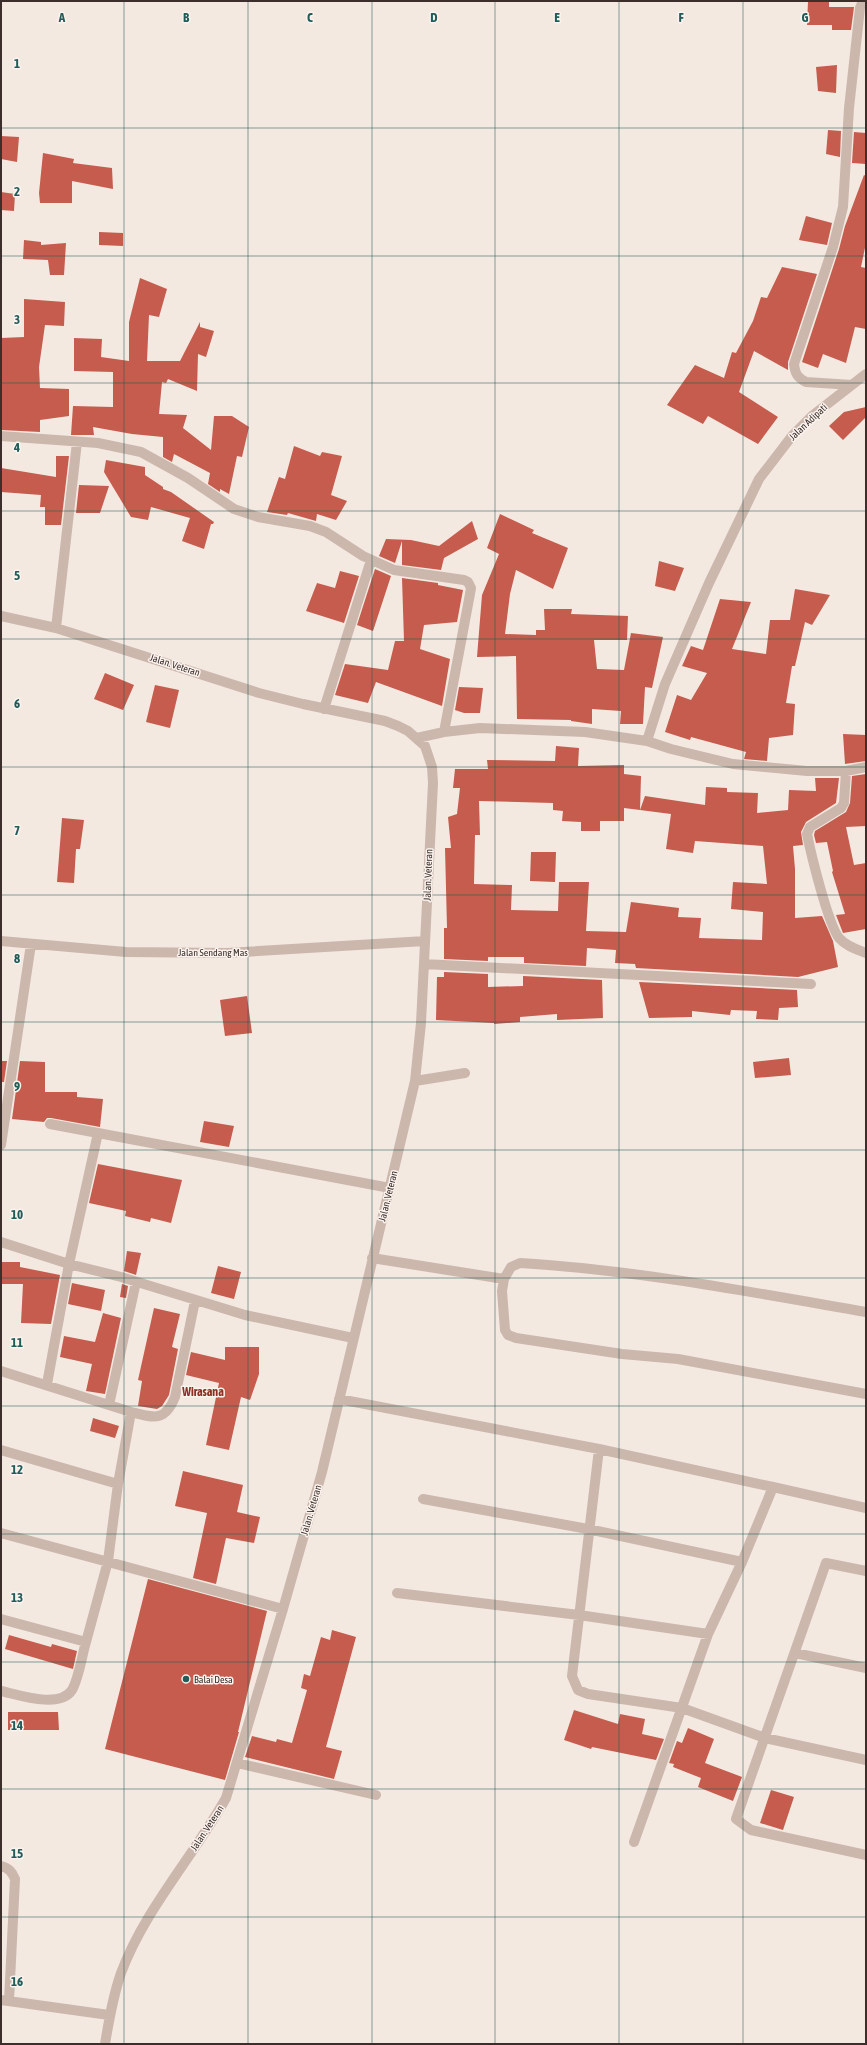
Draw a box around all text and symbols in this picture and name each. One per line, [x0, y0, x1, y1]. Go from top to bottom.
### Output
text: A [58, 10, 66, 25]
text: B [183, 10, 190, 25]
text: C [307, 10, 313, 25]
text: D [430, 10, 438, 25]
text: E [554, 10, 560, 25]
text: F [678, 10, 684, 25]
text: G [802, 10, 809, 25]
text: 1 [14, 56, 20, 71]
text: 2 [14, 184, 20, 199]
text: 3 [14, 312, 20, 327]
street label: Jalan Adipati [787, 402, 829, 442]
text: 4 [13, 440, 20, 455]
text: 5 [14, 568, 20, 583]
street label: Jalan. Veteran [149, 652, 201, 678]
text: 6 [14, 696, 20, 711]
text: 7 [14, 823, 20, 838]
street label: Jalan. Veteran [422, 849, 434, 901]
street label: Jalan Sendang Mas [178, 947, 248, 958]
text: 8 [14, 951, 20, 966]
text: 9 [14, 1079, 20, 1094]
street label: Jalan. Veteran [376, 1169, 400, 1222]
text: 10 [11, 1207, 23, 1222]
text: 11 [11, 1335, 23, 1350]
district label: Wirasana [181, 1385, 224, 1399]
text: 12 [11, 1462, 23, 1477]
street label: Jalan. Veteran [299, 1483, 323, 1536]
text: 13 [11, 1590, 23, 1605]
marker: Balai Desa [181, 1674, 191, 1684]
place label: Balai Desa [194, 1674, 233, 1685]
text: 14 [11, 1718, 23, 1733]
street label: Jalan. Veteran [188, 1803, 226, 1853]
text: 15 [11, 1846, 23, 1861]
text: 16 [11, 1974, 23, 1989]

